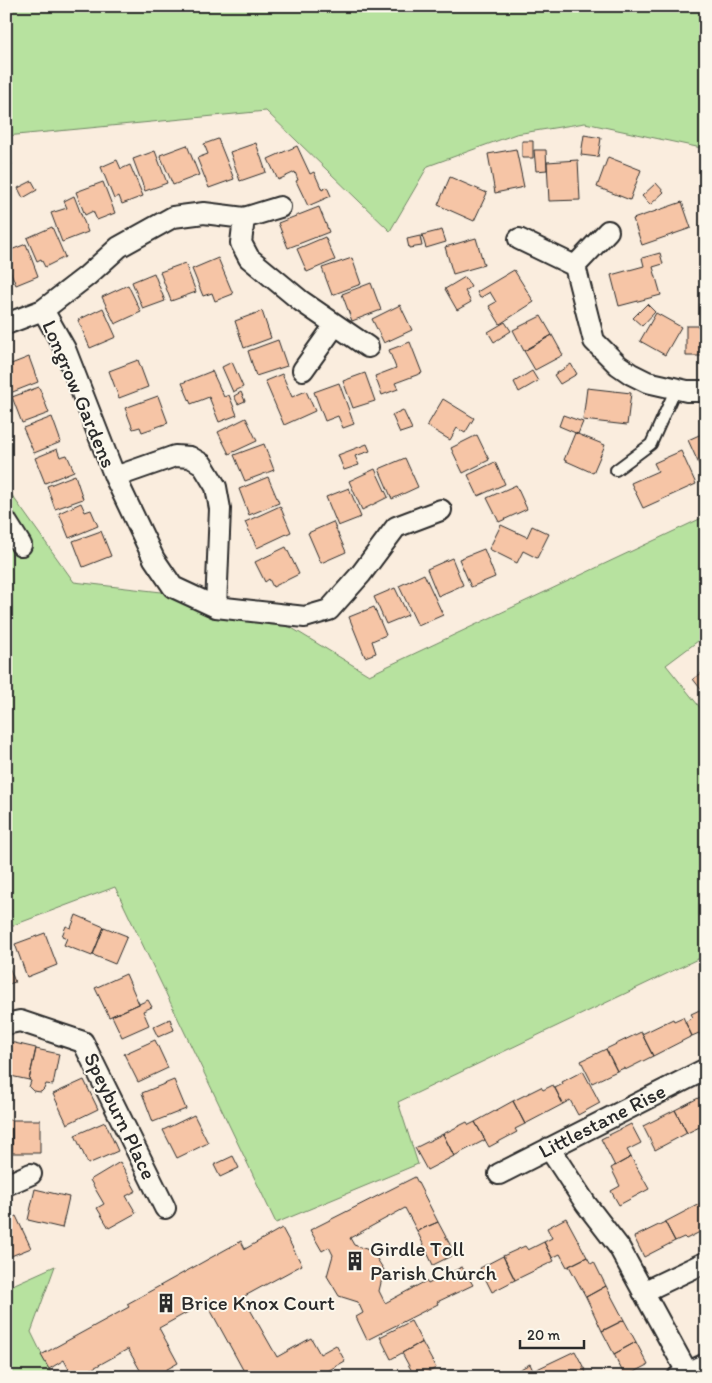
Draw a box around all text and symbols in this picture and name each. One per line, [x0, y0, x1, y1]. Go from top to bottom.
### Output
street label: Longrow Gardens [37, 316, 122, 471]
street label: Speyburn Place [79, 1048, 162, 1183]
street label: Littlestane Rise [534, 1078, 669, 1163]
place label: Girdle Toll Parish Church [370, 1236, 497, 1285]
building icon: Girdle Toll Parish Church [344, 1250, 366, 1272]
place label: Brice Knox Court [181, 1290, 335, 1315]
building icon: Brice Knox Court [155, 1292, 177, 1314]
scale bar [520, 1318, 583, 1350]
text: 20 m [527, 1326, 561, 1344]

